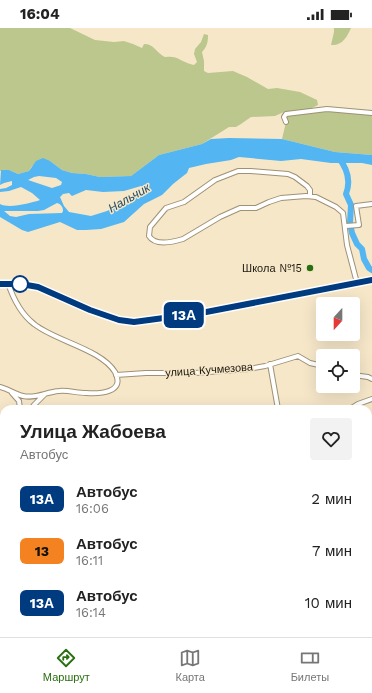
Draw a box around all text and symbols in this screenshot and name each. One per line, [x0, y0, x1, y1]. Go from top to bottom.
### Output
text: 16:04 [20, 5, 60, 23]
water label: Нальчик [106, 180, 153, 216]
place label: Школа №15 [242, 262, 302, 275]
marker: Школа №15 [305, 263, 315, 273]
unlabelled marker [11, 275, 29, 293]
north arrow [316, 297, 360, 341]
map controls [316, 297, 360, 393]
line badge: 13А [161, 302, 207, 328]
text: 13А [172, 307, 196, 323]
button: locate [316, 349, 360, 393]
street label: улица Кучмезова [165, 360, 254, 380]
button: heart [310, 418, 352, 460]
text: Улица Жабоева [20, 420, 166, 443]
text: Автобус [20, 447, 68, 462]
text: Автобус [76, 483, 138, 501]
text: 2 мин [311, 490, 352, 508]
text: 13А [30, 491, 54, 507]
text: 16:06 [76, 501, 109, 516]
text: Автобус [76, 535, 138, 553]
text: 7 мин [312, 542, 352, 560]
text: 13 [35, 543, 49, 559]
text: 16:11 [76, 553, 103, 568]
text: Автобус [76, 587, 138, 605]
text: 10 мин [305, 594, 352, 612]
text: 13А [30, 595, 54, 611]
text: 16:14 [76, 605, 106, 620]
tab: Маршрут [43, 647, 90, 684]
tab: Карта [175, 647, 205, 684]
tab: Билеты [291, 647, 329, 684]

